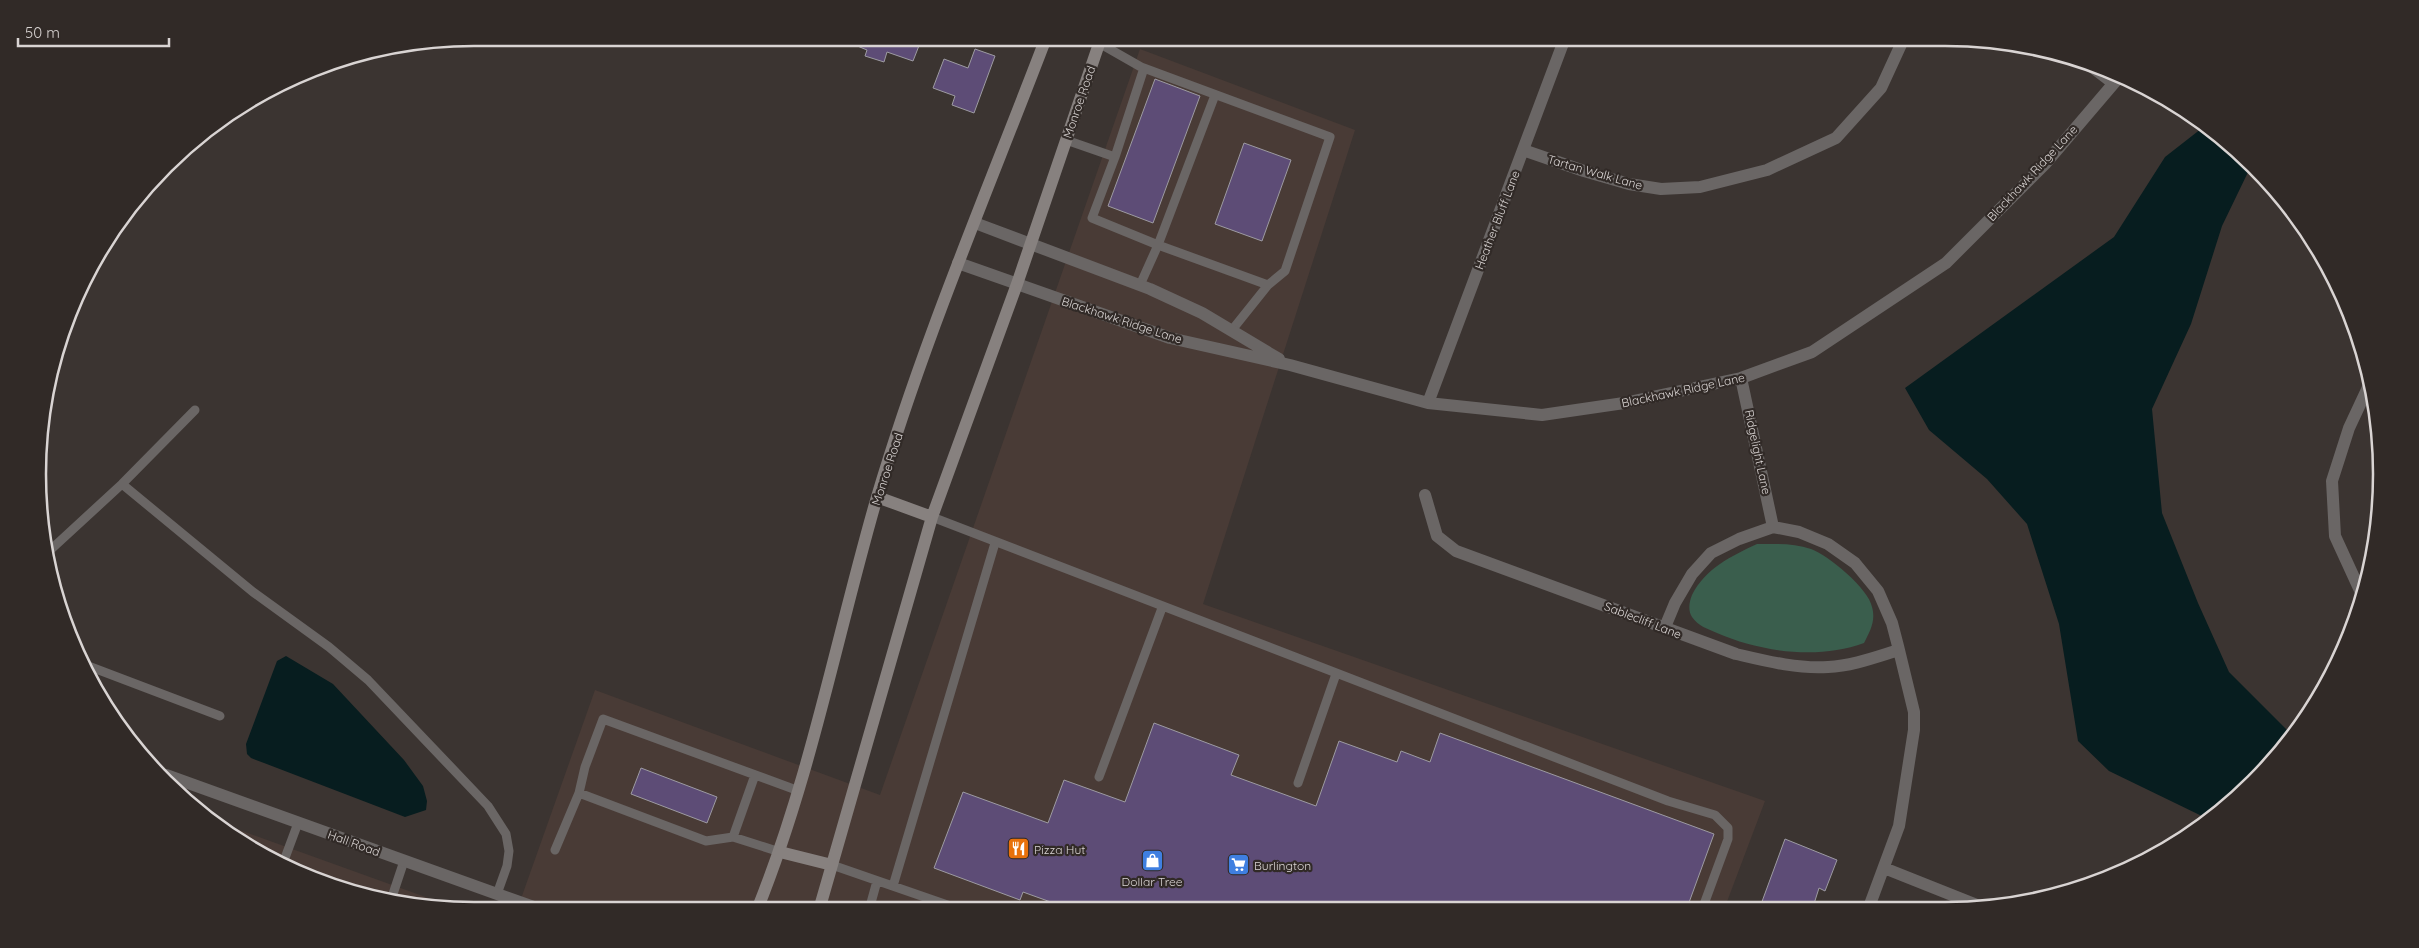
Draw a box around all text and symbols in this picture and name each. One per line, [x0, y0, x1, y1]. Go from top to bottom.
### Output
scale bar [18, 15, 169, 47]
text: 50 m [25, 23, 60, 42]
street label: Monroe Road [1060, 64, 1098, 140]
street label: Blackhawk Ridge Lane [1984, 122, 2080, 224]
street label: Tartan Walk Lane [1546, 151, 1644, 193]
street label: Heather Bluff Lane [1471, 168, 1523, 272]
street label: Blackhawk Ridge Lane [1060, 293, 1184, 347]
street label: Blackhawk Ridge Lane [1620, 370, 1746, 410]
street label: Ridgelight Lane [1742, 408, 1774, 496]
street label: Monroe Road [868, 431, 906, 507]
street label: Sablecliff Lane [1602, 598, 1684, 642]
street label: Hall Road [326, 827, 382, 859]
restaurant icon: Pizza Hut [1006, 837, 1030, 861]
place label: Pizza Hut [1034, 842, 1085, 857]
shop icon: Dollar Tree [1140, 848, 1164, 872]
supermarket icon: Burlington [1226, 853, 1250, 877]
place label: Burlington [1254, 858, 1311, 873]
place label: Dollar Tree [1121, 874, 1183, 889]

